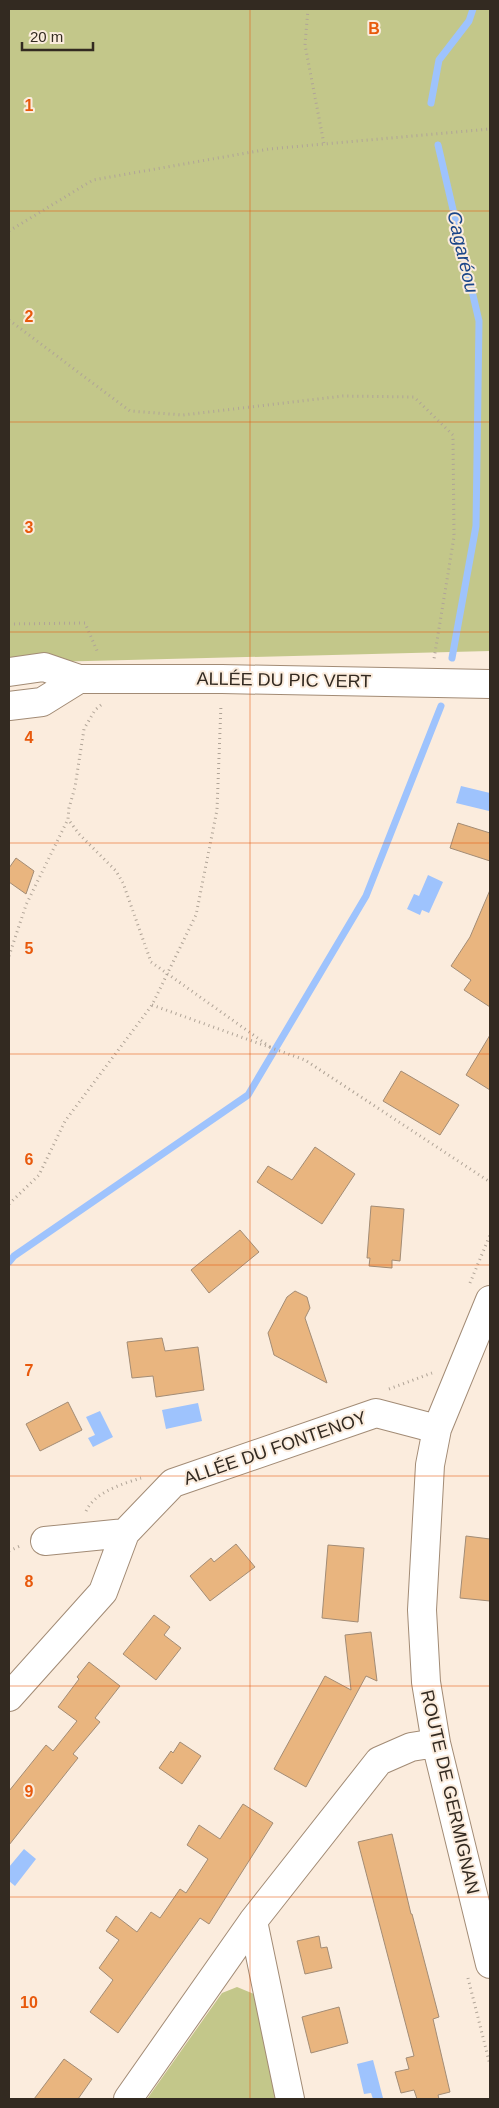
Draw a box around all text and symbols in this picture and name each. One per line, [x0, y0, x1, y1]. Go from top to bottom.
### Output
scale bar [22, 20, 94, 52]
text: B [368, 20, 380, 37]
text: 20 m [30, 28, 63, 45]
text: 1 [25, 97, 34, 114]
water label: Cagaréou [443, 209, 483, 295]
text: 2 [25, 308, 34, 325]
text: 3 [25, 519, 34, 536]
street label: ALLÉE DU PIC VERT [196, 668, 372, 692]
text: 4 [25, 729, 34, 746]
text: 5 [25, 940, 34, 957]
text: 6 [25, 1151, 34, 1168]
text: 7 [25, 1362, 34, 1379]
street label: ALLÉE DU FONTENOY [181, 1407, 369, 1489]
text: 8 [25, 1573, 34, 1590]
street label: ROUTE DE GERMIGNAN [417, 1688, 483, 1896]
text: 9 [25, 1783, 34, 1800]
text: 10 [20, 1994, 38, 2011]

